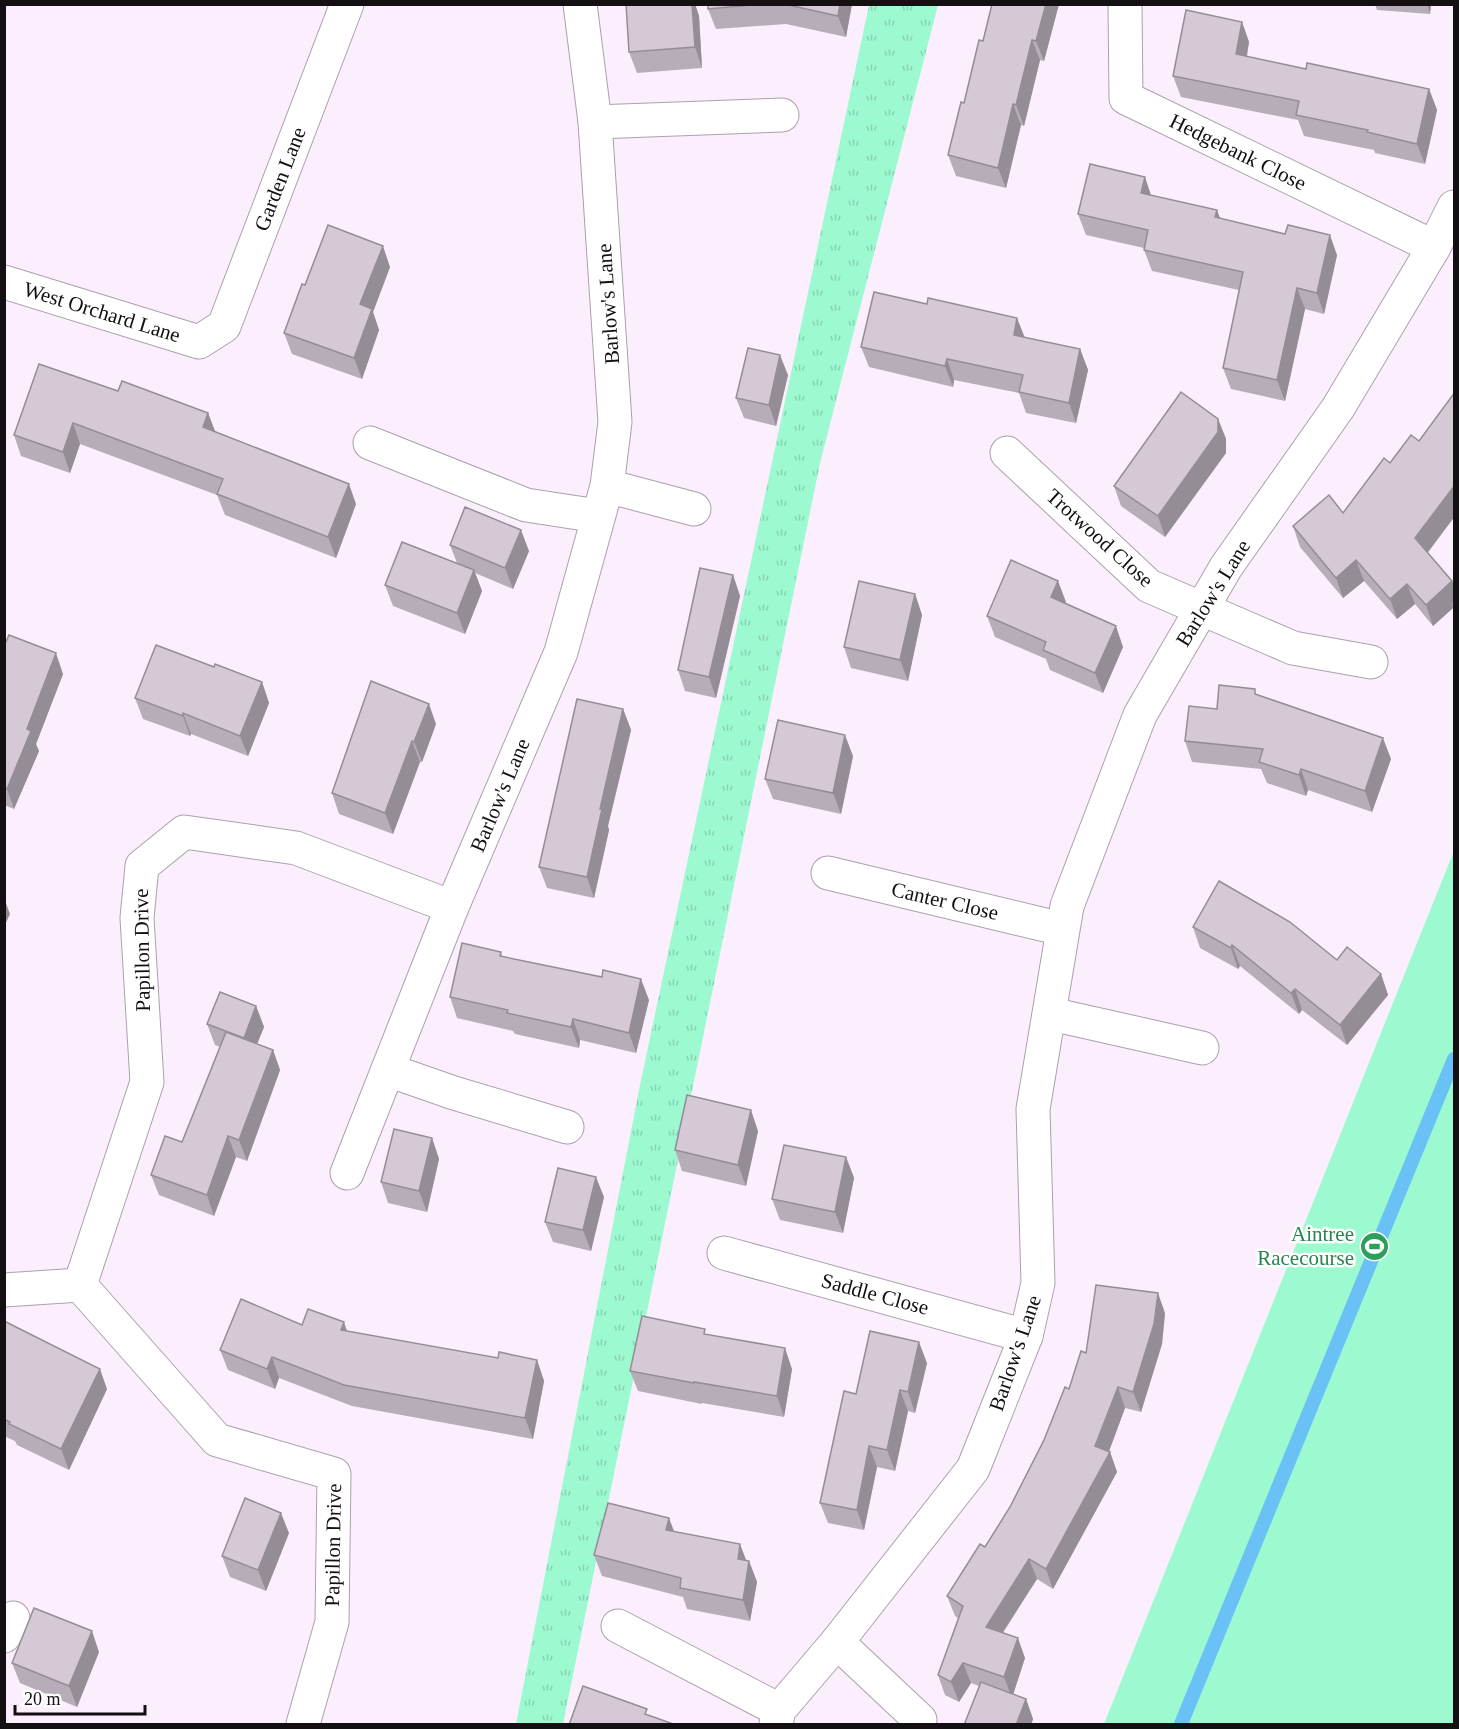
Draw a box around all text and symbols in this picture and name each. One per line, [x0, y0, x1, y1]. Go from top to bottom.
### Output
street label: Hedgebank Close [1166, 109, 1310, 195]
street label: Garden Lane [249, 124, 311, 234]
street label: Barlow's Lane [592, 243, 624, 365]
street label: West Orchard Lane [21, 277, 183, 347]
street label: Trotwood Close [1042, 484, 1158, 592]
street label: Barlow's Lane [1171, 535, 1255, 651]
street label: Barlow's Lane [465, 735, 535, 855]
street label: Canter Close [889, 877, 1001, 925]
street label: Papillon Drive [129, 888, 155, 1012]
place label: Aintree Racecourse [1257, 1222, 1354, 1270]
sports icon: Aintree Racecourse [1359, 1230, 1391, 1262]
street label: Saddle Close [819, 1268, 931, 1320]
street label: Barlow's Lane [984, 1292, 1046, 1414]
street label: Papillon Drive [320, 1483, 346, 1607]
scale bar [15, 1678, 146, 1716]
text: 20 m [24, 1689, 61, 1709]

